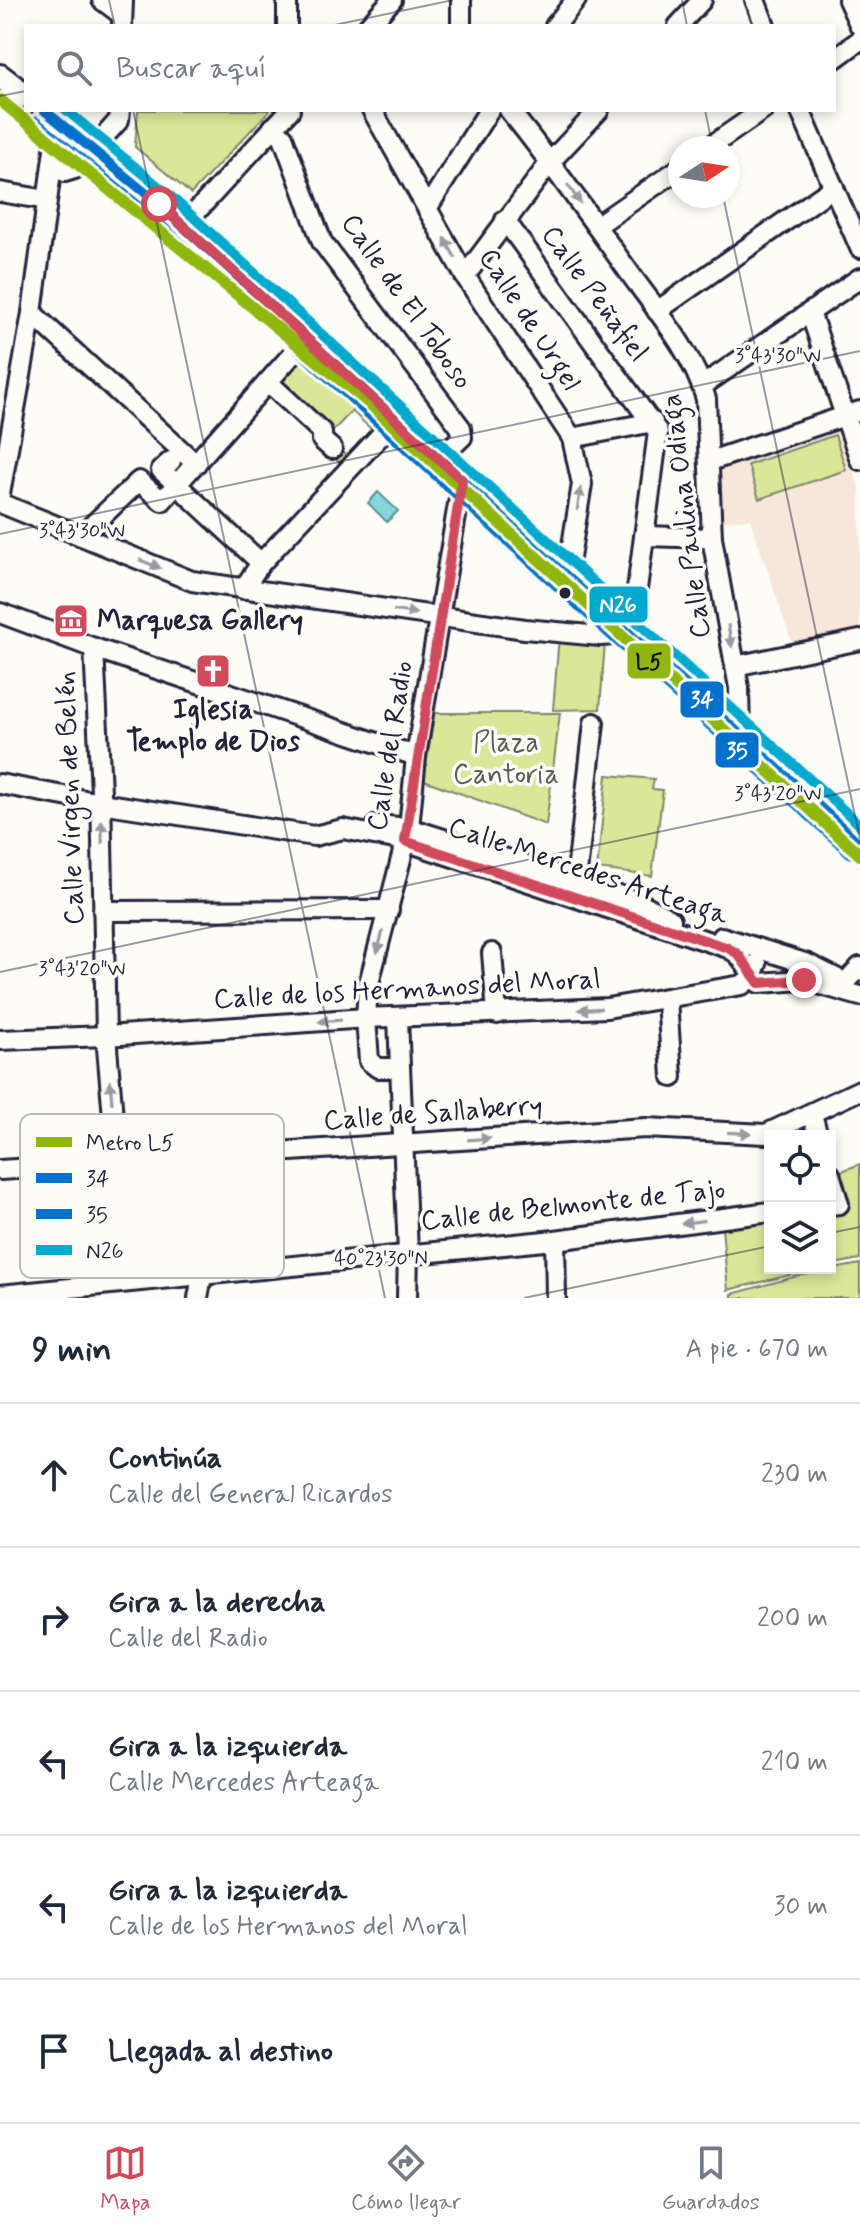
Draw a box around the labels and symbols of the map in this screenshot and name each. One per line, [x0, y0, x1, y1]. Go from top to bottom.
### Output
north arrow [668, 136, 740, 208]
one-way arrow [566, 184, 581, 205]
route start [141, 186, 177, 222]
street label: Calle de El Toboso [332, 207, 480, 397]
street label: Calle Peñafiel [532, 218, 656, 370]
one-way arrow [443, 237, 457, 259]
street label: Calle de Urgel [467, 242, 589, 400]
text: 3°43'30"W [735, 343, 821, 370]
street label: Calle Paulina Odiaga [654, 391, 723, 640]
one-way arrow [573, 486, 586, 511]
text: 3°43'30"W [39, 518, 125, 545]
one-way arrow [138, 558, 162, 571]
unlabelled marker [557, 585, 573, 601]
line badge: N26 [588, 585, 649, 624]
text: N26 [599, 592, 637, 620]
museum icon: Marquesa Gallery [52, 602, 90, 640]
place label: Marquesa Gallery [97, 603, 303, 640]
one-way arrow [392, 606, 417, 619]
one-way arrow [724, 624, 736, 649]
line badge: L5 [626, 642, 672, 680]
text: L5 [636, 649, 662, 677]
church icon: Iglesia Templo de Dios [194, 652, 232, 690]
street label: Calle del Radio [359, 658, 423, 834]
street label: Calle Virgen de Belén [48, 670, 96, 926]
line badge: 34 [679, 680, 725, 719]
text: 34 [690, 687, 714, 715]
place label: Iglesia Templo de Dios [126, 692, 300, 761]
park label: Plaza Cantoria [453, 725, 559, 794]
line badge: 35 [714, 731, 760, 769]
text: 35 [726, 738, 748, 766]
text: 3°43'20"W [735, 781, 821, 808]
street label: Calle Mercedes Arteaga [443, 809, 733, 938]
one-way arrow [95, 819, 108, 844]
one-way arrow [373, 931, 386, 955]
text: 3°43'20"W [39, 956, 125, 983]
street label: Calle de los Hermanos del Moral [213, 961, 601, 1019]
route end [786, 962, 822, 998]
one-way arrow [577, 1003, 602, 1016]
one-way arrow [317, 1015, 342, 1028]
one-way arrow [104, 1079, 117, 1104]
street label: Calle de Sallaberry [322, 1088, 544, 1140]
legend [20, 1114, 284, 1278]
one-way arrow [727, 1126, 752, 1139]
text: Metro L5 [86, 1130, 174, 1158]
one-way arrow [467, 1132, 492, 1145]
text: 34 [86, 1166, 109, 1194]
street label: Calle de Belmonte de Tajo [419, 1172, 727, 1240]
text: 35 [86, 1202, 108, 1230]
one-way arrow [680, 1216, 705, 1229]
text: N26 [86, 1238, 124, 1266]
text: 40°23'30"N [334, 1246, 428, 1273]

